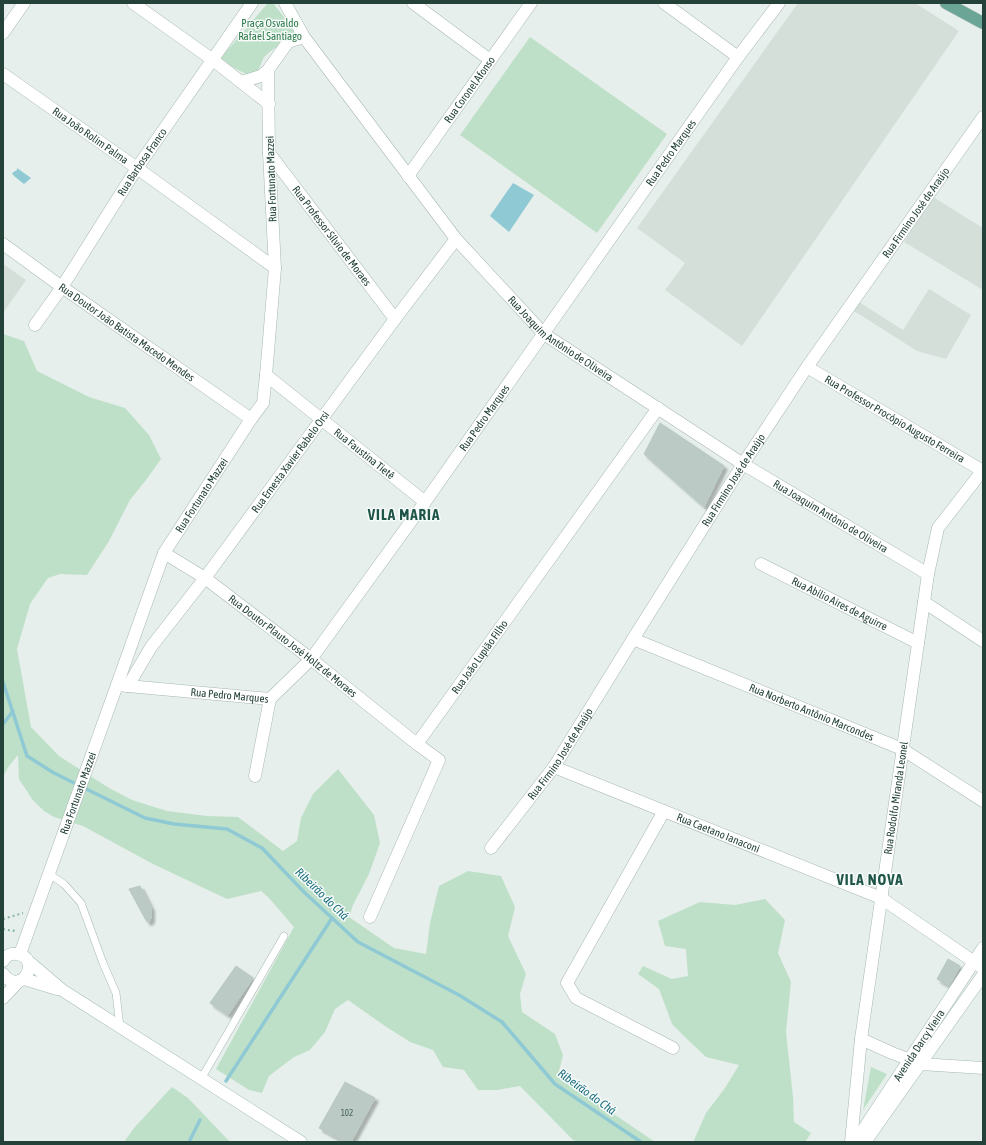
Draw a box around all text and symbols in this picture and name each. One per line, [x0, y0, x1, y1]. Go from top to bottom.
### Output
park label: Praça Osvaldo Rafael Santiago [238, 17, 302, 42]
street label: Rua Coronel Afonso [442, 54, 497, 125]
street label: Rua João Rolim Palma [50, 105, 131, 166]
street label: Rua Pedro Marques [643, 117, 698, 188]
street label: Rua Barbosa Franco [115, 126, 169, 198]
street label: Rua Fortunato Mazzei [263, 136, 279, 222]
street label: Rua Firmino José de Araújo [880, 165, 952, 260]
street label: Rua Professor Sílvio de Moraes [290, 184, 374, 288]
street label: Rua Doutor João Batista Macedo Mendes [57, 281, 197, 384]
street label: Rua Joaquim Antônio de Oliveira [506, 293, 615, 383]
street label: Rua Professor Procópio Augusto Ferreira [823, 373, 967, 465]
street label: Rua Pedro Marques [457, 382, 512, 453]
street label: Rua Ernesta Xavier Rabelo Orsi [249, 409, 331, 515]
street label: Rua Faustina Tietê [332, 426, 397, 481]
street label: Rua Firmino José de Araújo [699, 431, 767, 529]
street label: Rua Fortunato Mazzei [173, 456, 230, 535]
street label: Rua Joaquim Antônio de Oliveira [771, 478, 890, 555]
district label: VILA MARIA [367, 506, 440, 523]
street label: Rua Abílio Aires de Aguirre [790, 574, 889, 633]
street label: Rua Doutor Plauto José Holtz de Moraes [226, 592, 359, 700]
street label: Rua João Lupião Filho [449, 618, 510, 696]
street label: Rua Norberto Antônio Marcondes [748, 681, 876, 743]
street label: Rua Pedro Marques [190, 686, 269, 705]
street label: Rua Firmino José de Araújo [525, 706, 595, 802]
street label: Rua Rodolfo Miranda Leonel [882, 741, 910, 855]
street label: Rua Fortunato Mazzei [58, 750, 98, 836]
street label: Rua Caetano Ianaconi [675, 811, 762, 855]
water label: Ribeirão do Chá [293, 865, 352, 923]
district label: VILA NOVA [835, 871, 904, 888]
street label: Avenida Darcy Vieira [891, 1007, 947, 1083]
water label: Ribeirão do Chá [555, 1066, 619, 1118]
house number: 102 [341, 1108, 353, 1118]

